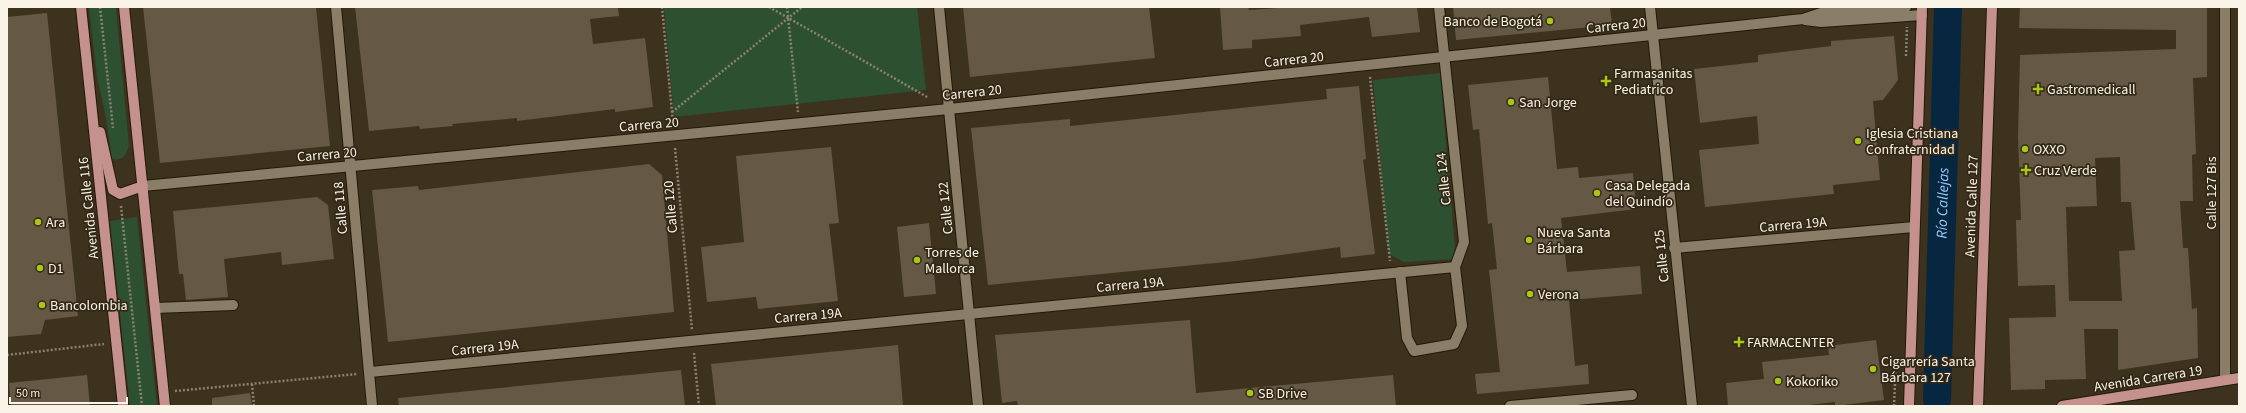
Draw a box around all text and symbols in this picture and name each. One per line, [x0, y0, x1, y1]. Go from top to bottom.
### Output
place label: Banco de Bogotá [1444, 12, 1542, 32]
street label: Carrera 20 [1585, 13, 1647, 39]
marker: Banco de Bogotá [1545, 16, 1555, 26]
street label: Carrera 20 [1263, 47, 1325, 73]
place label: Farmasanitas Pediatrico [1614, 64, 1693, 100]
marker: Farmasanitas Pediatrico [1601, 76, 1611, 86]
street label: Carrera 20 [941, 80, 1003, 106]
place label: Gastromedicall [2047, 80, 2136, 100]
marker: Gastromedicall [2032, 83, 2044, 95]
place label: San Jorge [1519, 93, 1577, 113]
marker: San Jorge [1506, 97, 1516, 107]
street label: Carrera 20 [618, 112, 680, 138]
place label: Iglesia Cristiana Confraternidad [1866, 124, 1958, 160]
marker: Iglesia Cristiana Confraternidad [1853, 136, 1863, 146]
place label: OXXO [2033, 140, 2065, 160]
street label: Carrera 20 [296, 142, 358, 168]
marker: OXXO [2020, 144, 2030, 154]
street label: Calle 124 [1431, 152, 1457, 206]
street label: Avenida Calle 127 [1960, 154, 1984, 258]
street label: Avenida Calle 116 [74, 156, 104, 260]
street label: Calle 127 Bis [2202, 156, 2222, 230]
place label: Cruz Verde [2034, 161, 2097, 181]
marker: Cruz Verde [2021, 165, 2031, 175]
water label: Río Callejas [1932, 167, 1954, 239]
place label: Casa Delegada del Quindío [1605, 176, 1690, 212]
street label: Calle 120 [659, 180, 683, 234]
street label: Calle 118 [329, 181, 353, 235]
street label: Calle 122 [933, 181, 959, 235]
marker: Casa Delegada del Quindío [1592, 188, 1602, 198]
street label: Carrera 19A [1759, 212, 1828, 238]
place label: Ara [46, 213, 65, 233]
marker: Ara [33, 217, 43, 227]
place label: Nueva Santa Bárbara [1537, 223, 1610, 259]
street label: Calle 125 [1649, 229, 1675, 283]
marker: Nueva Santa Bárbara [1524, 235, 1534, 245]
place label: Torres de Mallorca [925, 243, 979, 279]
marker: Torres de Mallorca [912, 255, 922, 265]
place label: D1 [48, 259, 64, 279]
marker: D1 [35, 263, 45, 273]
street label: Carrera 19A [1096, 272, 1165, 298]
place label: Verona [1538, 285, 1579, 305]
marker: Verona [1525, 289, 1535, 299]
place label: Bancolombia [50, 296, 128, 316]
marker: Bancolombia [37, 300, 47, 310]
street label: Carrera 19A [774, 303, 843, 329]
place label: FARMACENTER [1747, 333, 1834, 353]
street label: Carrera 19A [451, 334, 520, 361]
marker: FARMACENTER [1734, 337, 1744, 347]
place label: Cigarrería Santa Bárbara 127 [1881, 352, 1975, 388]
street label: Avenida Carrera 19 [2093, 361, 2204, 397]
marker: Cigarrería Santa Bárbara 127 [1868, 364, 1878, 374]
place label: Kokoriko [1786, 372, 1838, 392]
marker: Kokoriko [1773, 376, 1783, 386]
scale bar [10, 379, 127, 405]
place label: SB Drive [1258, 384, 1307, 404]
text: 50 m [16, 385, 40, 402]
marker: SB Drive [1245, 388, 1255, 398]

